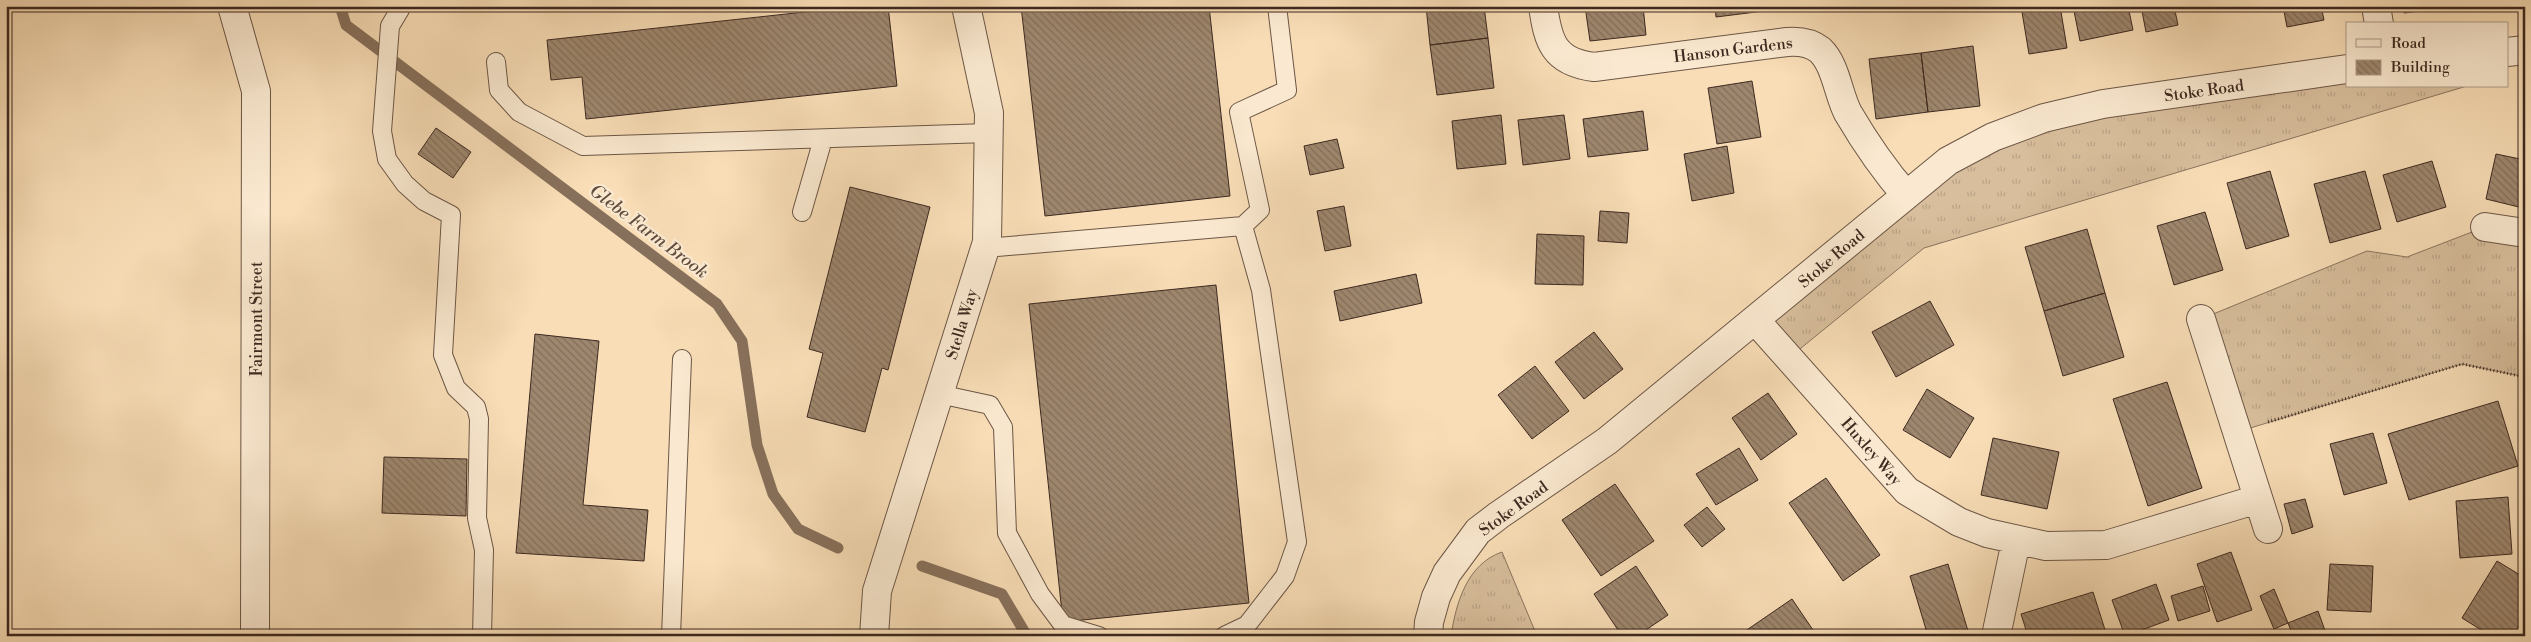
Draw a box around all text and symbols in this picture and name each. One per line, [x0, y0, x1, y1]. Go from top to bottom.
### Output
legend [2346, 22, 2508, 88]
street label: Hanson Gardens [1673, 33, 1794, 67]
text: Road [2391, 34, 2426, 53]
text: Building [2390, 58, 2450, 77]
street label: Stoke Road [2163, 75, 2245, 106]
water label: Glebe Farm Brook [585, 179, 713, 284]
street label: Stoke Road [1794, 225, 1869, 292]
street label: Fairmont Street [247, 261, 267, 377]
street label: Stella Way [942, 286, 982, 362]
street label: Huxley Way [1836, 414, 1906, 490]
street label: Stoke Road [1475, 477, 1552, 541]

